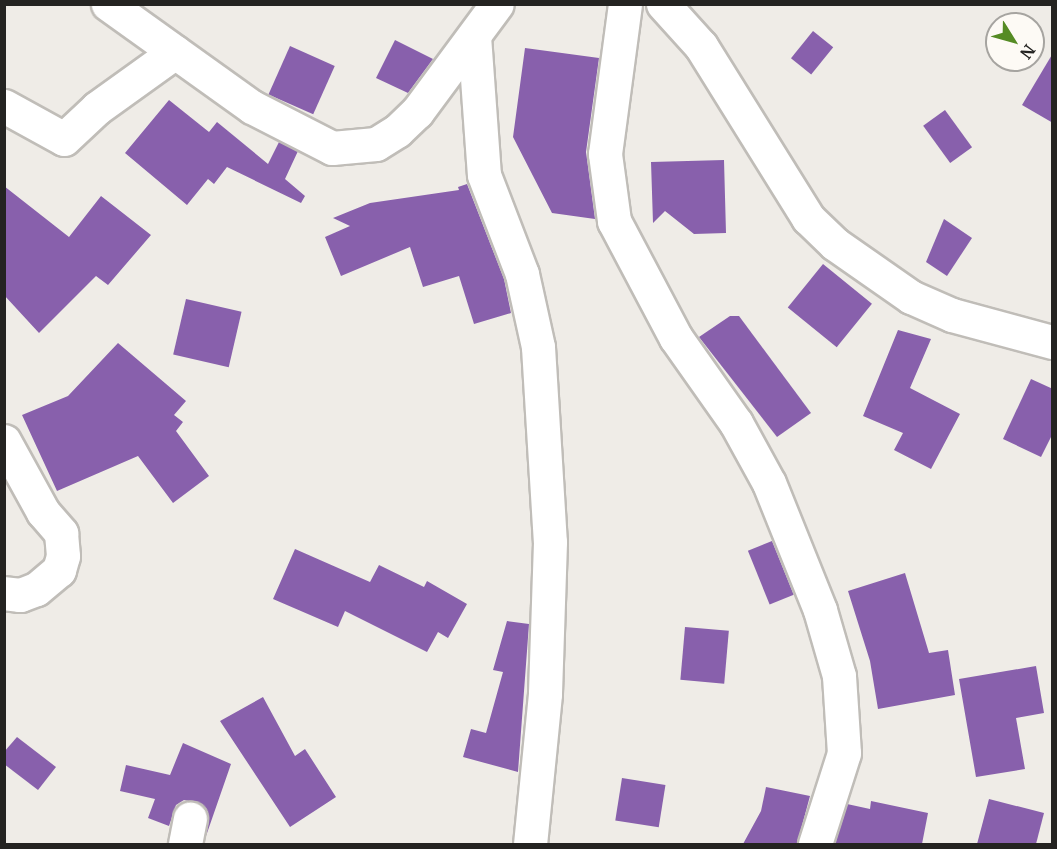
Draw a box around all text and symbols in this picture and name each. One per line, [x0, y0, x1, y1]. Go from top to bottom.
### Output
north arrow [985, 12, 1045, 72]
text: N [1016, 41, 1040, 63]

